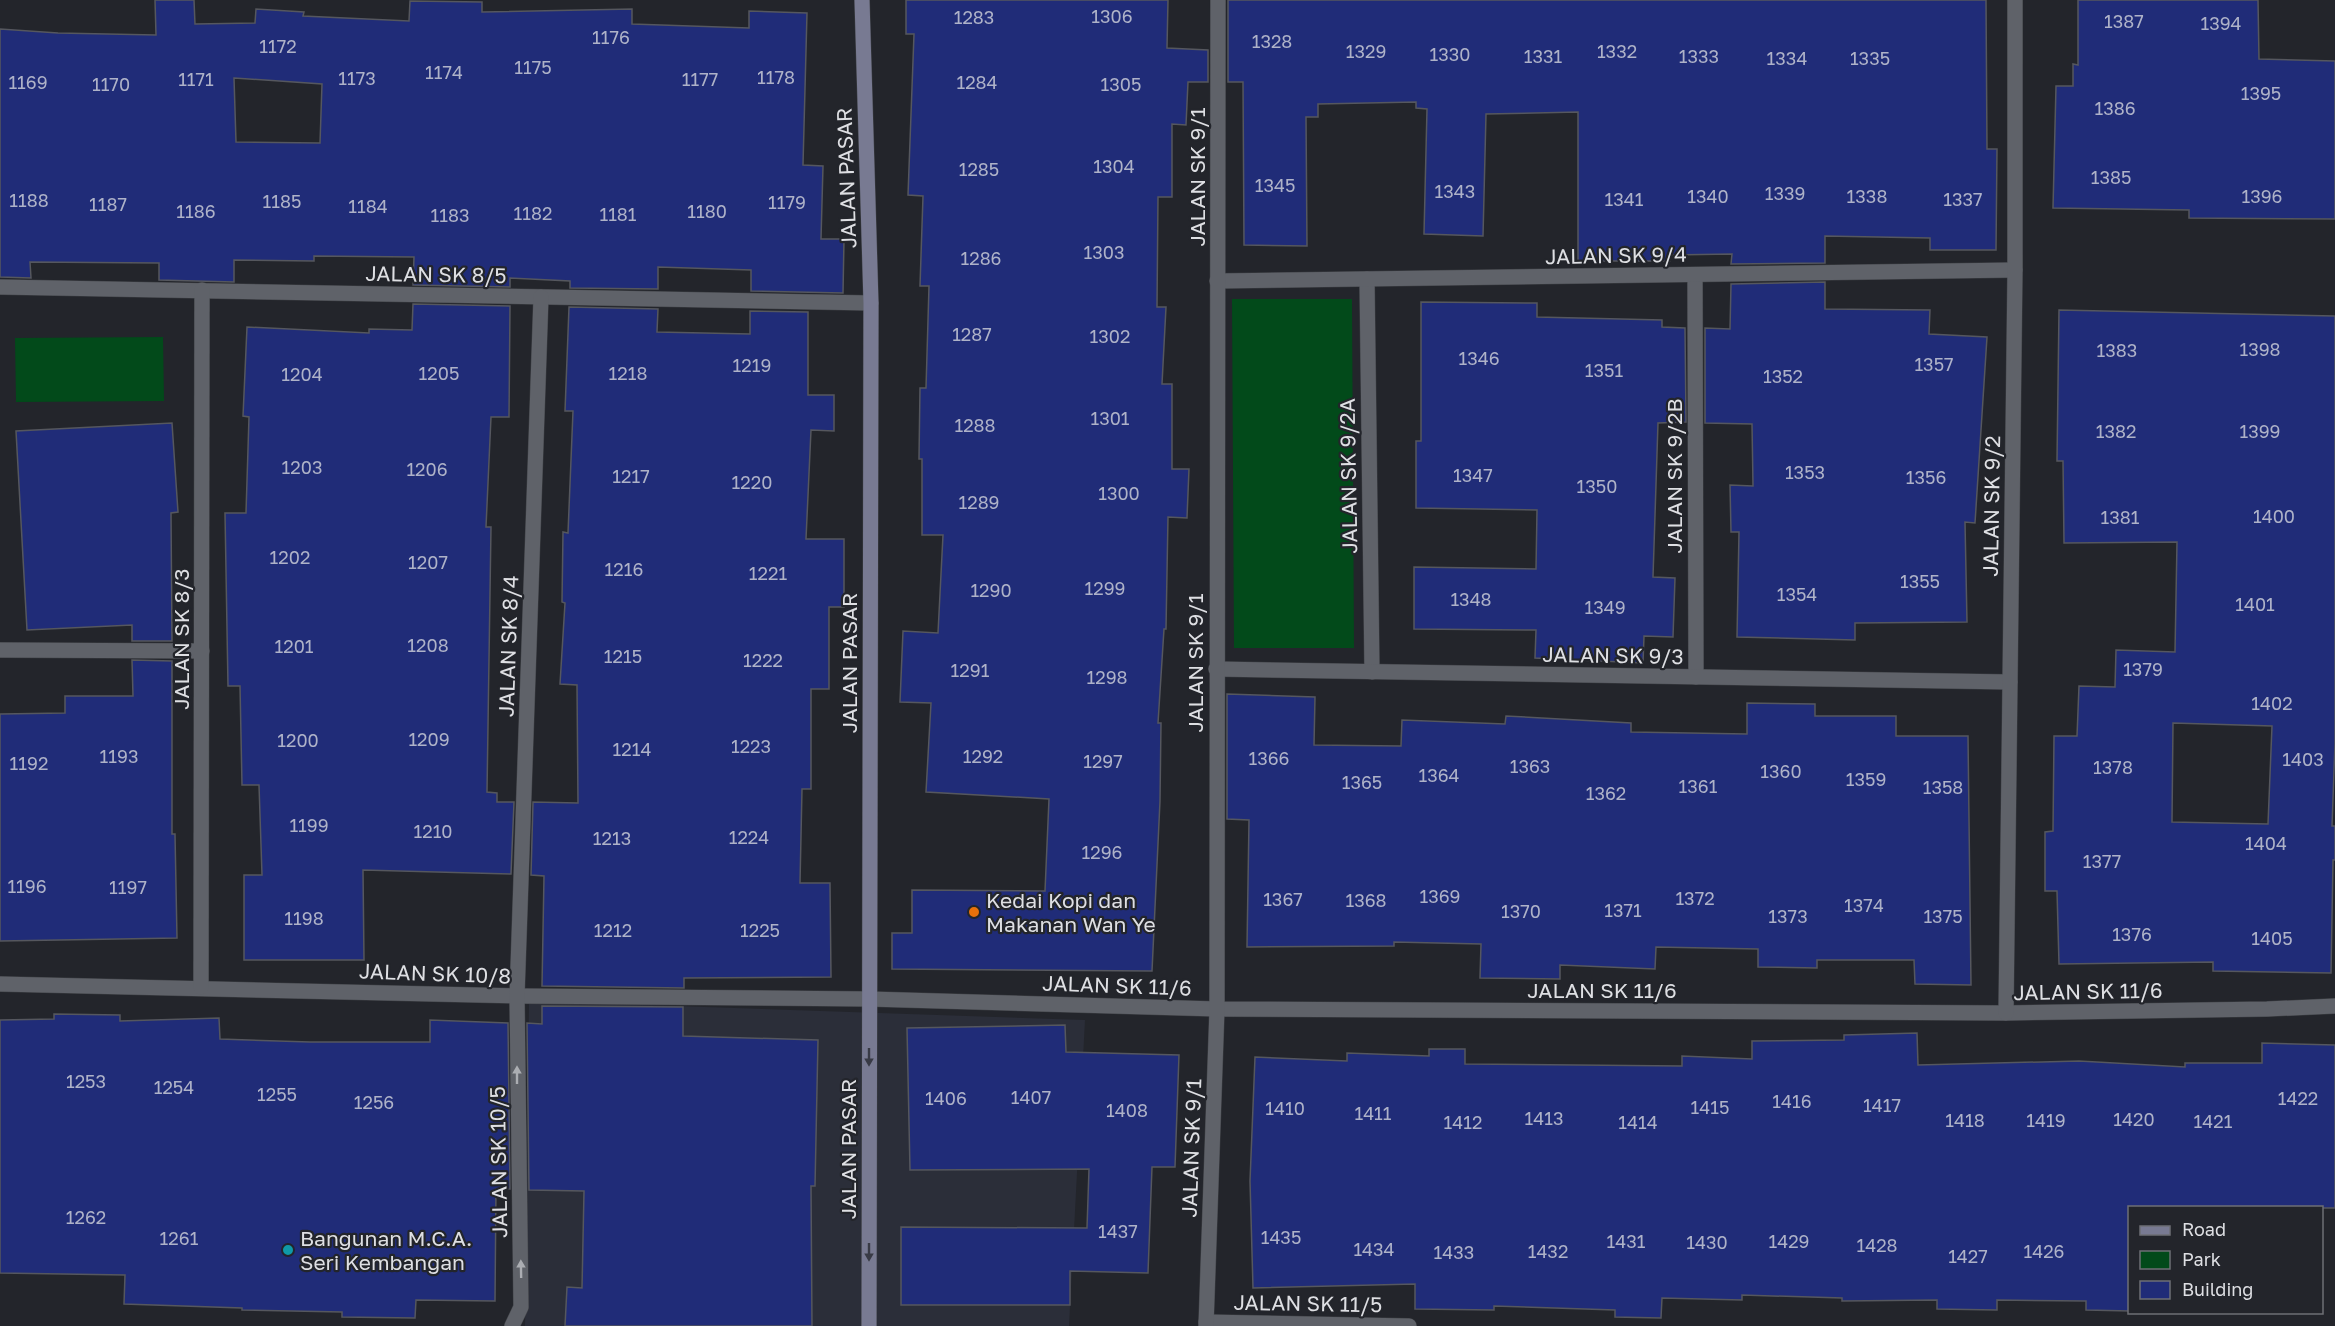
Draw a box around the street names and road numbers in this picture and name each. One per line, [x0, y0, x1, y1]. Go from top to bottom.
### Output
street label: JALAN PASAR [831, 107, 861, 249]
street label: JALAN SK 9/1 [1184, 107, 1210, 247]
street label: JALAN SK 9/4 [1545, 241, 1687, 269]
street label: JALAN SK 8/5 [365, 260, 507, 288]
street label: JALAN SK 9/2A [1334, 398, 1362, 554]
street label: JALAN SK 9/2B [1661, 398, 1687, 554]
street label: JALAN SK 9/2 [1977, 435, 2005, 577]
street label: JALAN SK 8/3 [168, 568, 194, 710]
street label: JALAN SK 8/4 [493, 575, 523, 717]
street label: JALAN PASAR [836, 593, 862, 733]
street label: JALAN SK 9/1 [1182, 593, 1208, 733]
street label: JALAN SK 9/3 [1542, 641, 1684, 669]
street label: JALAN SK 10/8 [358, 957, 512, 989]
street label: JALAN SK 11/6 [1042, 969, 1192, 1001]
street label: JALAN SK 11/6 [1527, 977, 1677, 1003]
street label: JALAN SK 11/6 [2013, 977, 2163, 1005]
street label: JALAN SK 9/1 [1176, 1078, 1206, 1218]
street label: JALAN PASAR [835, 1079, 861, 1219]
street label: JALAN SK 10/5 [484, 1086, 512, 1238]
street label: JALAN SK 11/5 [1233, 1289, 1383, 1317]

